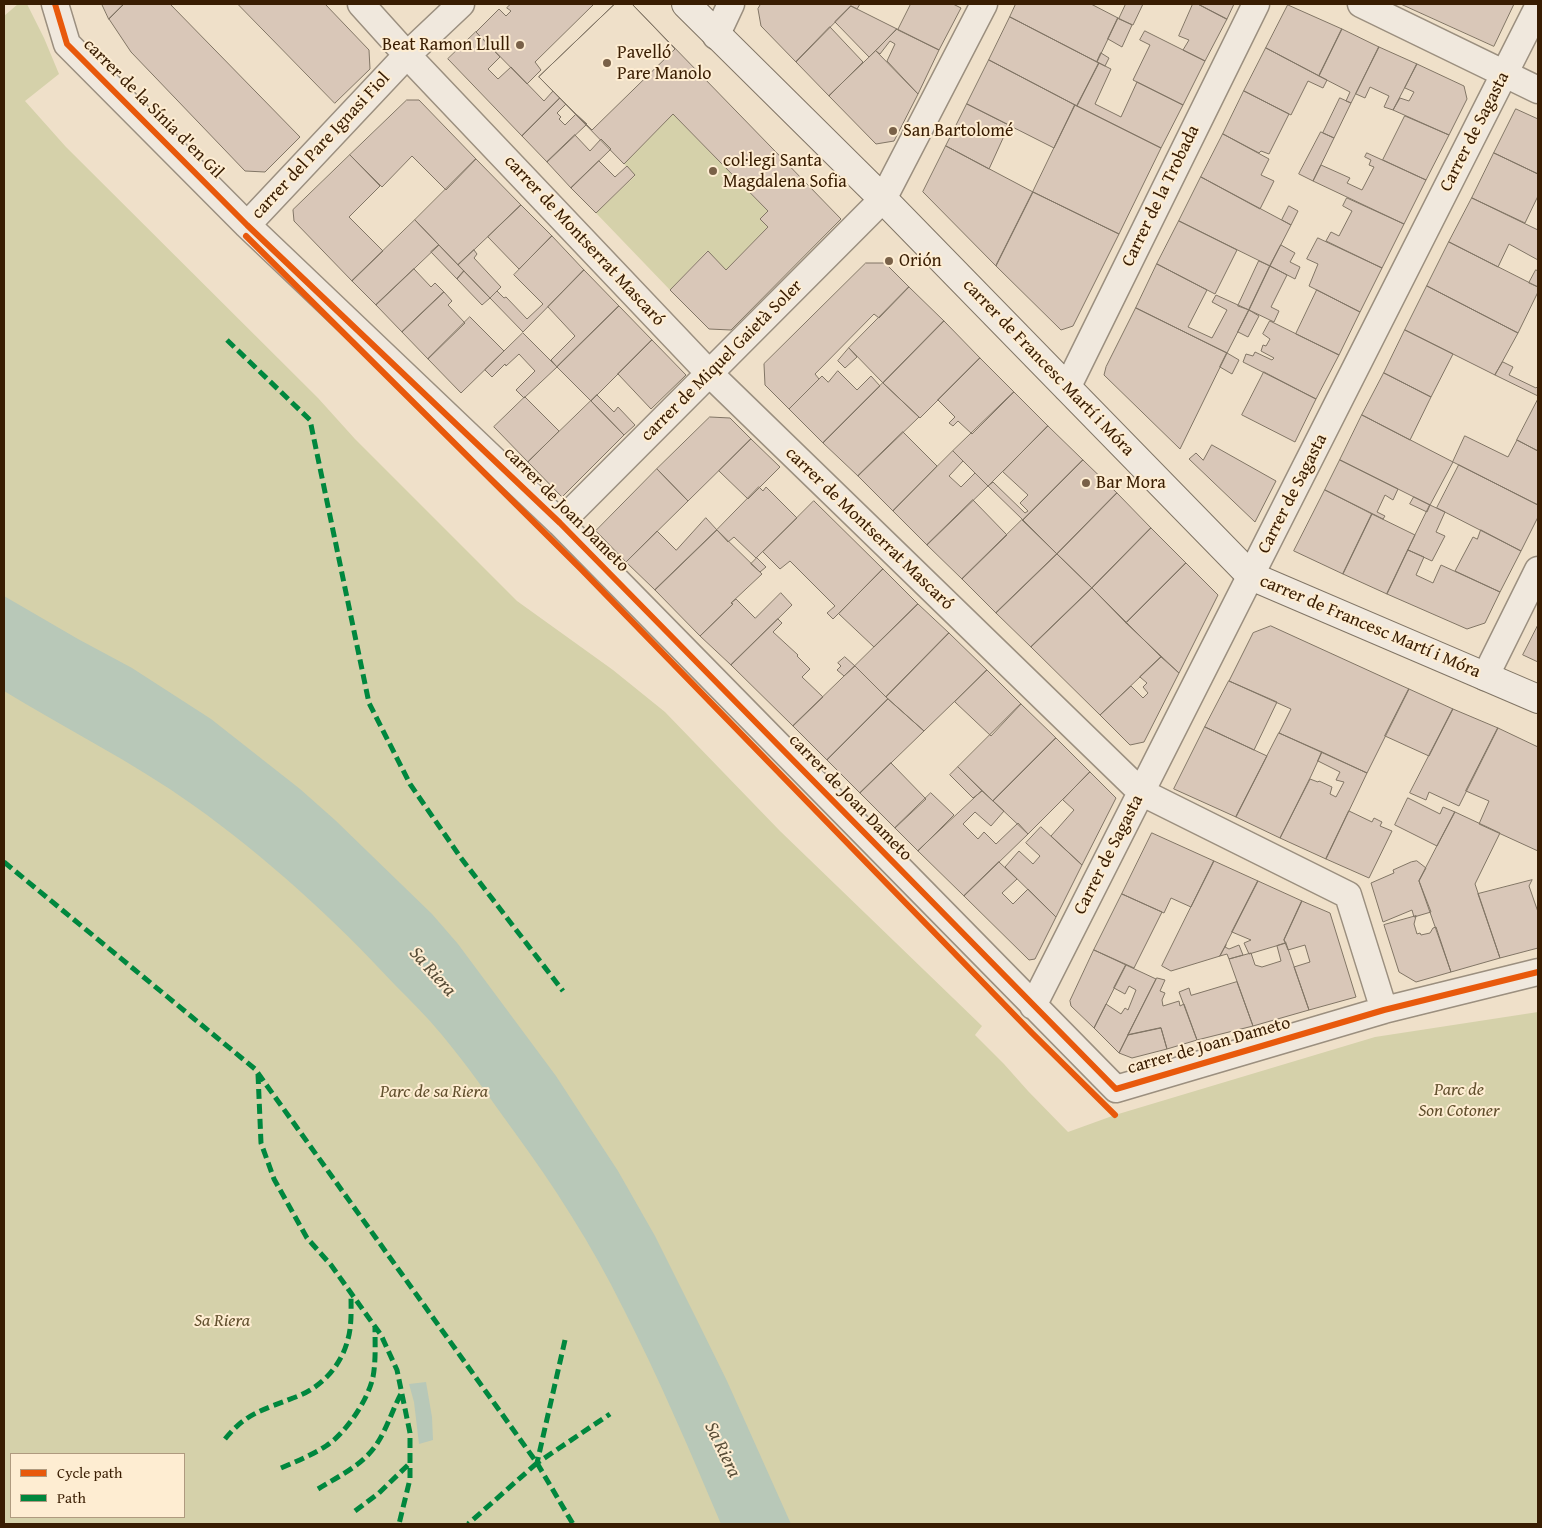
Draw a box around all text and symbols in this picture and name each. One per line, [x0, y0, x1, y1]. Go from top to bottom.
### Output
street label: carrer de la Sínia d'en Gil [78, 34, 228, 184]
place label: Beat Ramon Llull [382, 34, 510, 56]
marker: Beat Ramon Llull [514, 39, 526, 51]
place label: Pavelló Pare Manolo [617, 42, 712, 84]
marker: Pavelló Pare Manolo [601, 57, 613, 69]
street label: carrer del Pare Ignasi Fiol [247, 68, 395, 224]
street label: Carrer de Sagasta [1436, 69, 1514, 195]
place label: San Bartolomé [903, 120, 1013, 142]
street label: Carrer de la Trobada [1117, 122, 1205, 270]
marker: San Bartolomé [887, 125, 899, 137]
place label: col·legi Santa Magdalena Sofia [723, 150, 847, 192]
street label: carrer de Montserrat Mascaró [499, 151, 669, 331]
marker: col·legi Santa Magdalena Sofia [707, 165, 719, 177]
place label: Orión [899, 250, 942, 272]
marker: Orión [883, 255, 895, 267]
street label: carrer de Francesc Martí i Móra [958, 275, 1138, 461]
street label: carrer de Miquel Gaietà Soler [637, 276, 807, 446]
street label: Carrer de Sagasta [1254, 431, 1332, 557]
street label: carrer de Joan Dameto [499, 443, 633, 577]
street label: carrer de Montserrat Mascaró [780, 443, 958, 615]
place label: Bar Mora [1096, 472, 1166, 494]
marker: Bar Mora [1080, 477, 1092, 489]
street label: carrer de Francesc Martí i Móra [1256, 571, 1484, 683]
street label: carrer de Joan Dameto [784, 730, 916, 866]
street label: Carrer de Sagasta [1070, 792, 1148, 918]
water label: Sa Riera [404, 942, 460, 1002]
street label: carrer de Joan Dameto [1125, 1012, 1293, 1080]
park label: Parc de Son Cotoner [1418, 1079, 1500, 1122]
park label: Parc de sa Riera [380, 1081, 488, 1103]
park label: Sa Riera [194, 1310, 250, 1332]
water label: Sa Riera [699, 1418, 745, 1482]
legend [10, 1453, 185, 1518]
text: Cycle path [57, 1462, 123, 1483]
text: Path [57, 1487, 86, 1508]

